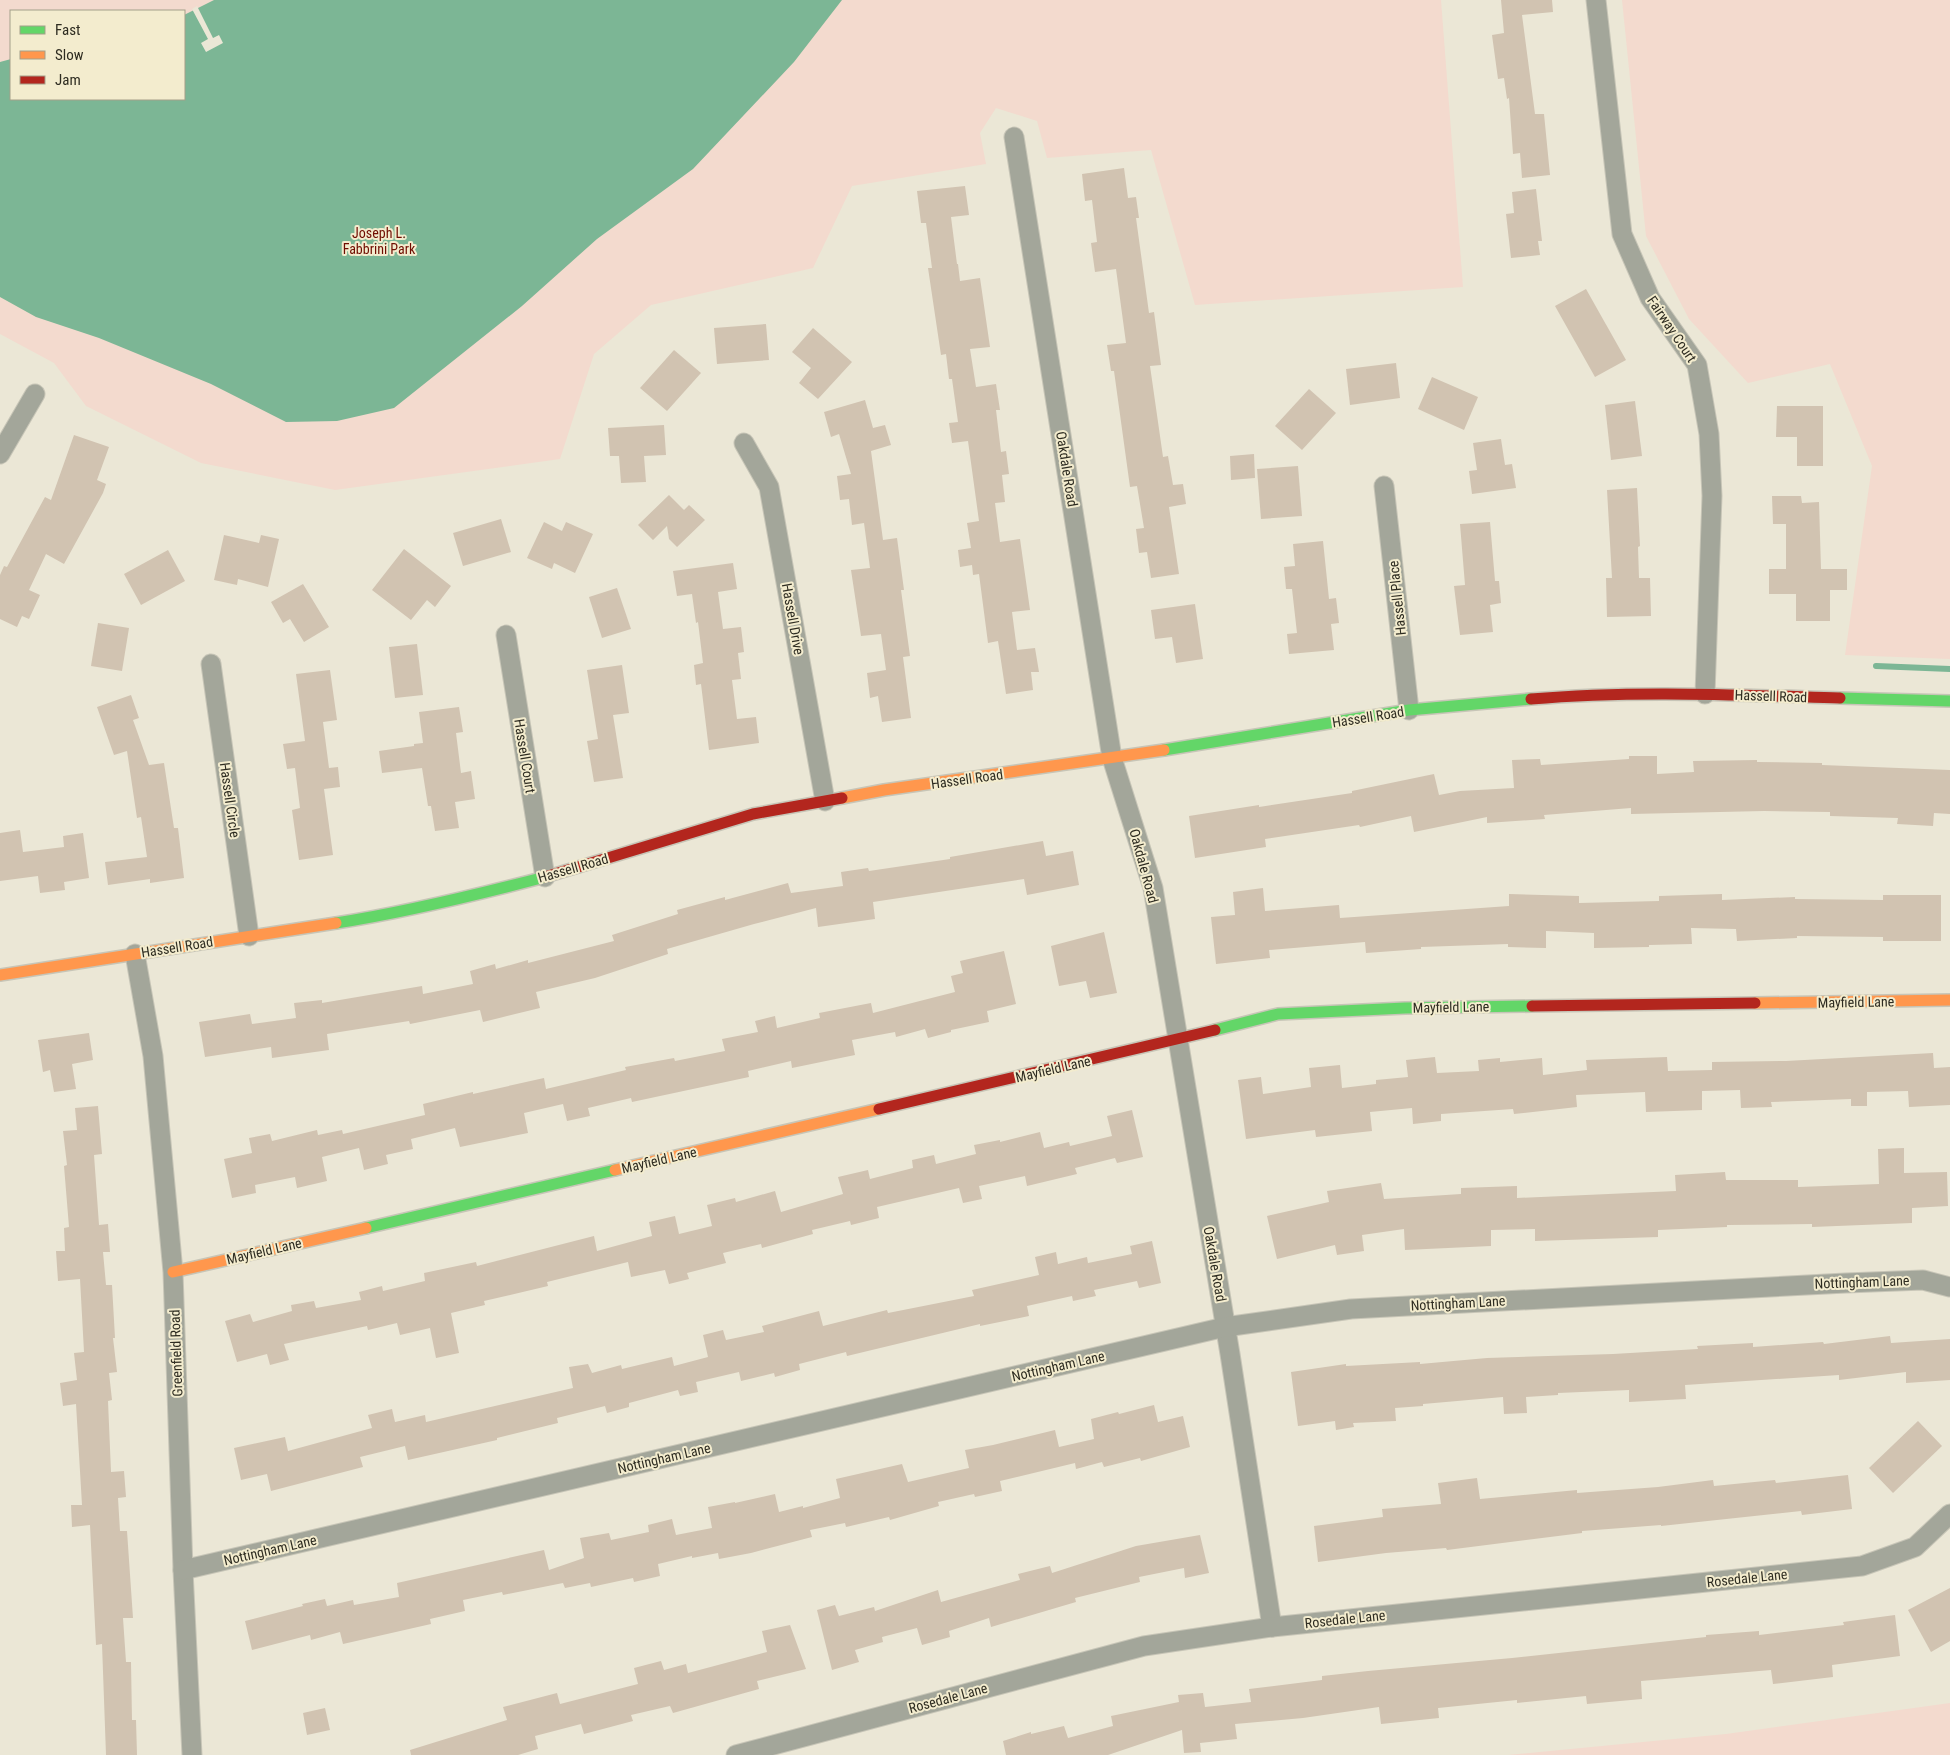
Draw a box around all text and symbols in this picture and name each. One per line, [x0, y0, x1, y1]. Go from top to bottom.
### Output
legend [10, 10, 185, 100]
text: Fast [55, 21, 80, 39]
text: Slow [55, 46, 84, 64]
text: Jam [55, 71, 81, 89]
park label: Joseph L. Fabbrini Park [343, 225, 416, 257]
street label: Fairway Court [1644, 293, 1700, 365]
street label: Oakdale Road [1053, 430, 1081, 508]
street label: Hassell Place [1385, 559, 1409, 636]
street label: Hassell Drive [779, 582, 807, 656]
street label: Hassell Road [1735, 687, 1807, 705]
street label: Hassell Road [1331, 703, 1405, 731]
street label: Hassell Court [511, 718, 539, 794]
street label: Hassell Circle [217, 761, 243, 839]
street label: Hassell Road [930, 766, 1004, 792]
street label: Oakdale Road [1126, 827, 1162, 905]
street label: Hassell Road [536, 850, 610, 886]
street label: Hassell Road [140, 933, 214, 961]
street label: Mayfield Lane [1818, 993, 1895, 1011]
street label: Mayfield Lane [1413, 998, 1490, 1016]
street label: Mayfield Lane [1014, 1053, 1093, 1085]
street label: Mayfield Lane [620, 1144, 699, 1176]
street label: Oakdale Road [1201, 1225, 1229, 1303]
street label: Mayfield Lane [225, 1235, 304, 1267]
street label: Nottingham Lane [1814, 1272, 1910, 1292]
street label: Nottingham Lane [1410, 1293, 1506, 1313]
street label: Greenfield Road [166, 1309, 186, 1397]
street label: Nottingham Lane [1010, 1347, 1106, 1384]
street label: Nottingham Lane [616, 1439, 712, 1476]
street label: Nottingham Lane [222, 1531, 318, 1568]
street label: Rosedale Lane [1706, 1566, 1788, 1590]
street label: Rosedale Lane [1304, 1607, 1386, 1631]
street label: Rosedale Lane [907, 1680, 989, 1716]

